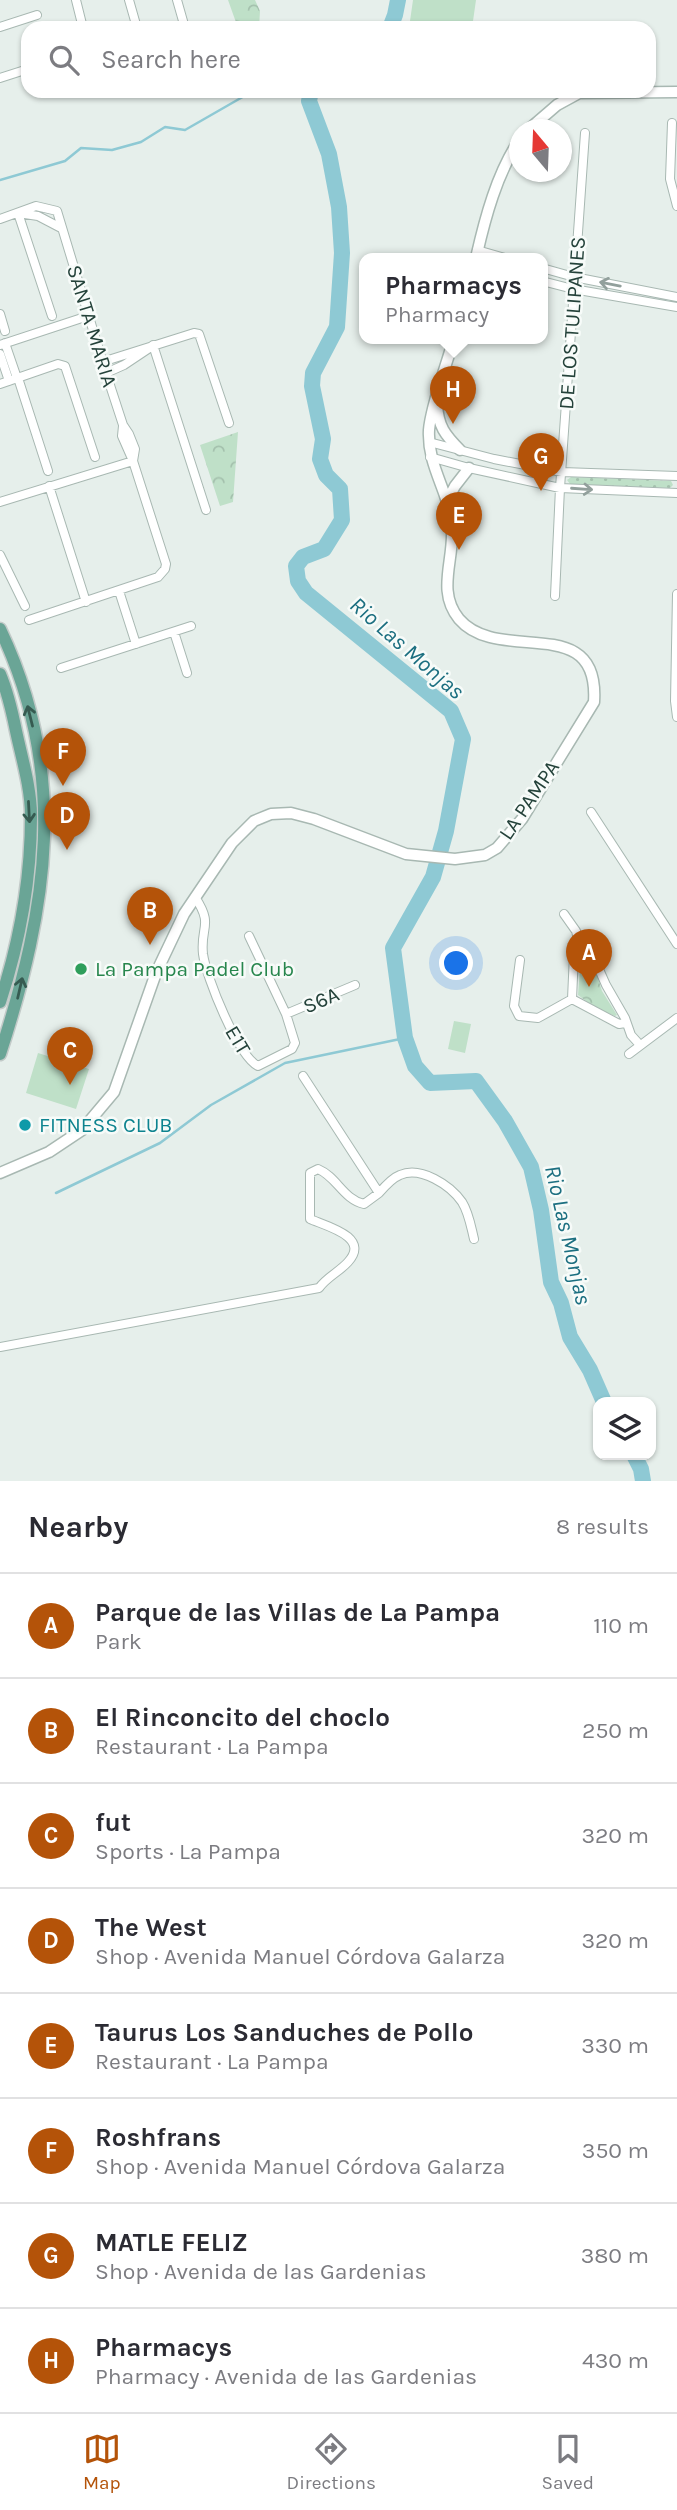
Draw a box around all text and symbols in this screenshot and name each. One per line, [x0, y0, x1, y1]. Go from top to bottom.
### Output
search box [21, 21, 656, 98]
icon: search [45, 41, 83, 79]
text: Search here [101, 44, 241, 75]
north arrow [509, 119, 572, 182]
street label: DE LOS TULIPANES [554, 236, 590, 410]
popup [359, 253, 548, 344]
street label: SANTA MARIA [62, 262, 122, 390]
text: Pharmacys [385, 270, 522, 301]
one-way arrow [599, 277, 622, 290]
text: Pharmacy [385, 301, 489, 328]
pin: H [430, 366, 476, 424]
pin: G [518, 433, 564, 491]
one-way arrow [571, 483, 593, 496]
pin: E [436, 492, 482, 550]
water label: Rio Las Monjas [344, 591, 470, 705]
one-way arrow [23, 705, 37, 728]
pin: F [40, 728, 86, 786]
street label: LA PAMPA [494, 756, 564, 844]
pin: D [44, 792, 90, 850]
one-way arrow [23, 800, 36, 823]
pin: B [127, 887, 173, 945]
pin: A [566, 929, 612, 987]
your location [439, 946, 473, 980]
place label: La Pampa Padel Club [95, 957, 294, 981]
marker: La Pampa Padel Club [73, 961, 89, 977]
one-way arrow [14, 977, 27, 1000]
street label: S6A [299, 982, 343, 1018]
street label: E1T [220, 1021, 256, 1059]
pin: C [47, 1027, 93, 1085]
place label: FITNESS CLUB [39, 1113, 172, 1137]
marker: FITNESS CLUB [17, 1117, 33, 1133]
water label: Rio Las Monjas [539, 1163, 597, 1308]
map controls [593, 1397, 656, 1460]
button: layers [593, 1397, 656, 1460]
text: Nearby [28, 1509, 128, 1545]
text: 8 results [556, 1513, 649, 1540]
text: Parque de las Villas de La Pampa [95, 1597, 500, 1628]
text: A [44, 1612, 58, 1639]
text: 110 m [593, 1612, 649, 1639]
text: Park [95, 1628, 142, 1655]
text: El Rinconcito del choclo [95, 1702, 390, 1733]
text: B [44, 1717, 58, 1744]
text: 250 m [582, 1717, 649, 1744]
text: Restaurant · La Pampa [95, 1733, 329, 1760]
text: fut [95, 1807, 131, 1838]
text: C [44, 1822, 58, 1849]
text: 320 m [581, 1822, 649, 1849]
text: Sports · La Pampa [95, 1838, 281, 1865]
text: The West [95, 1912, 207, 1943]
text: D [43, 1927, 59, 1954]
text: 320 m [581, 1927, 649, 1954]
text: Shop · Avenida Manuel Córdova Galarza [95, 1943, 505, 1970]
text: Taurus Los Sanduches de Pollo [95, 2017, 473, 2048]
text: E [44, 2032, 58, 2059]
text: 330 m [581, 2032, 649, 2059]
text: Restaurant · La Pampa [95, 2048, 329, 2075]
text: Roshfrans [95, 2122, 221, 2153]
text: F [45, 2137, 57, 2164]
text: 350 m [582, 2137, 649, 2164]
text: Shop · Avenida Manuel Córdova Galarza [95, 2153, 505, 2180]
text: MATLE FELIZ [95, 2227, 248, 2258]
text: G [43, 2242, 59, 2269]
text: 380 m [581, 2242, 649, 2269]
text: Shop · Avenida de las Gardenias [95, 2258, 427, 2285]
text: Pharmacys [95, 2332, 232, 2363]
text: H [43, 2347, 59, 2374]
text: 430 m [582, 2347, 649, 2374]
text: Pharmacy · Avenida de las Gardenias [95, 2363, 477, 2390]
tab: Map [83, 2430, 121, 2494]
tab: Directions [287, 2430, 376, 2494]
tab: Saved [542, 2430, 594, 2494]

